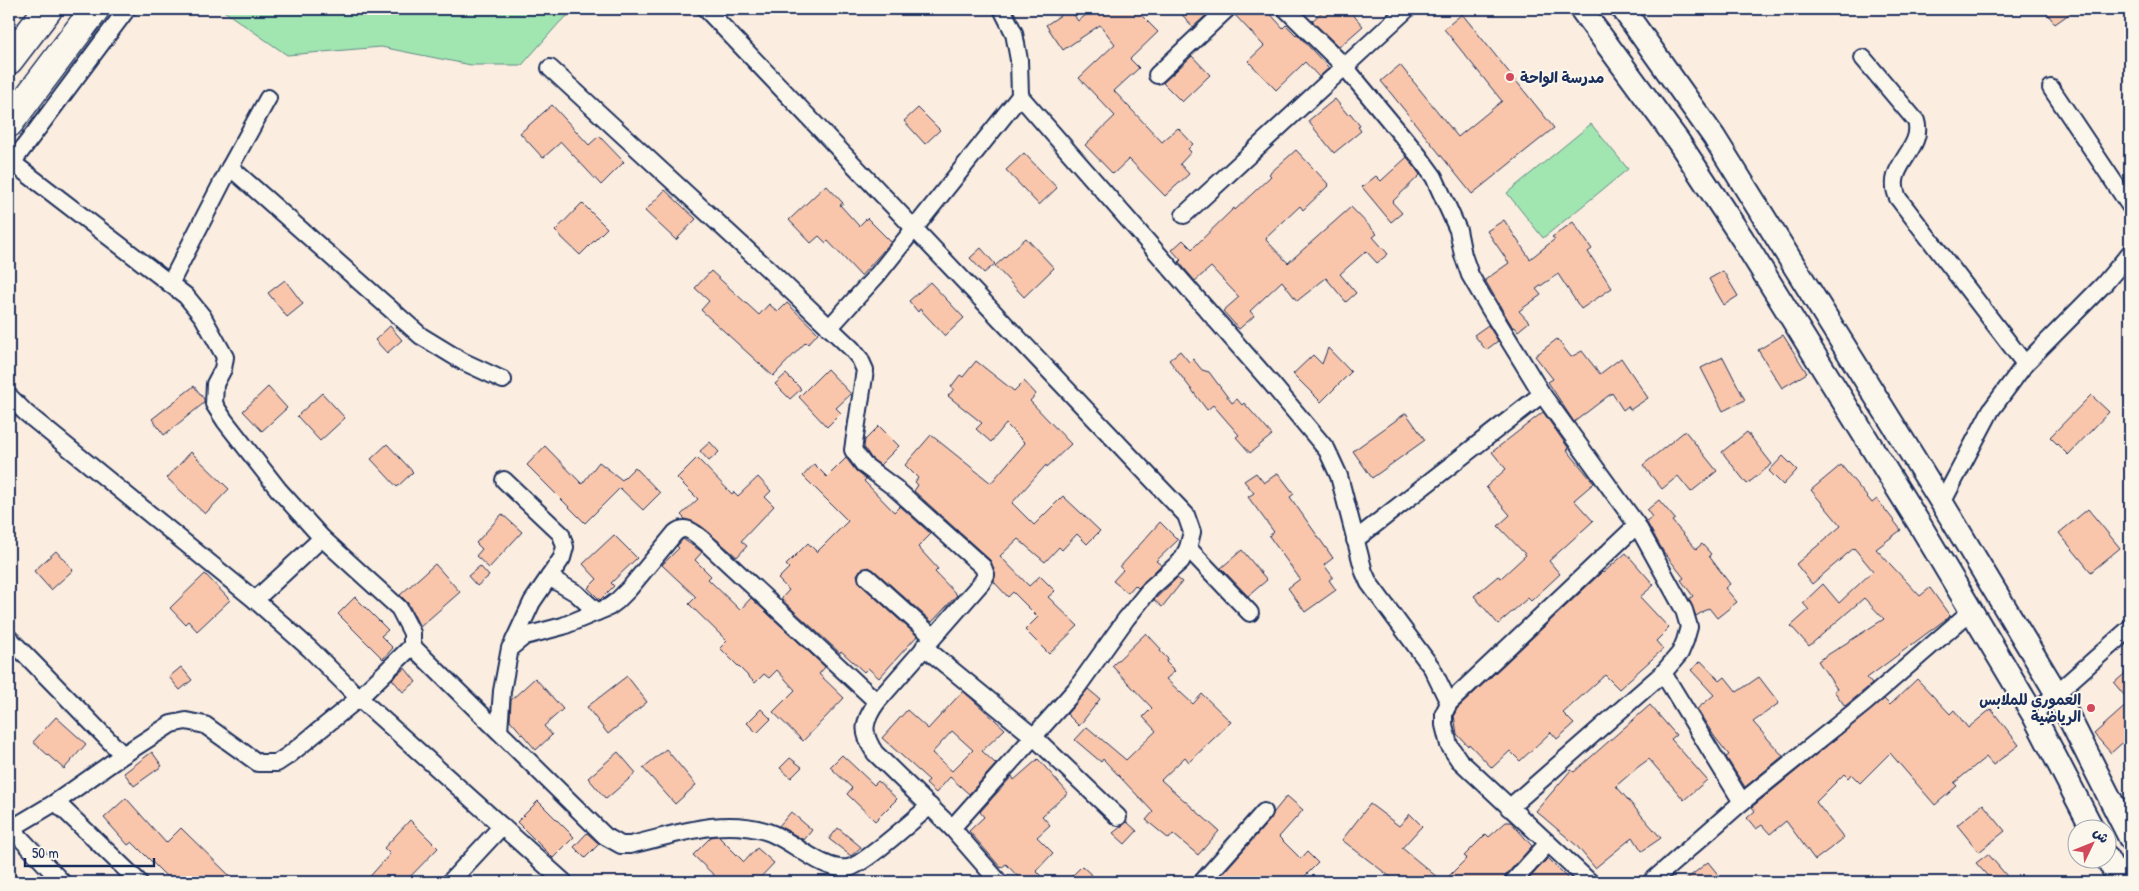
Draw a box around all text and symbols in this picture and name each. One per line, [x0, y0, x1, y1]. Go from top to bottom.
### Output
place label: مدرسة الواحة [1520, 67, 1604, 88]
marker: مدرسة الواحة [1504, 71, 1516, 83]
place label: العموري للملابس الرياضية [1979, 689, 2081, 727]
marker: العموري للملابس الرياضية [2085, 702, 2097, 714]
north arrow [2066, 818, 2116, 868]
text: ش [2090, 823, 2114, 847]
scale bar [25, 836, 154, 868]
text: 50 m [32, 842, 59, 863]

